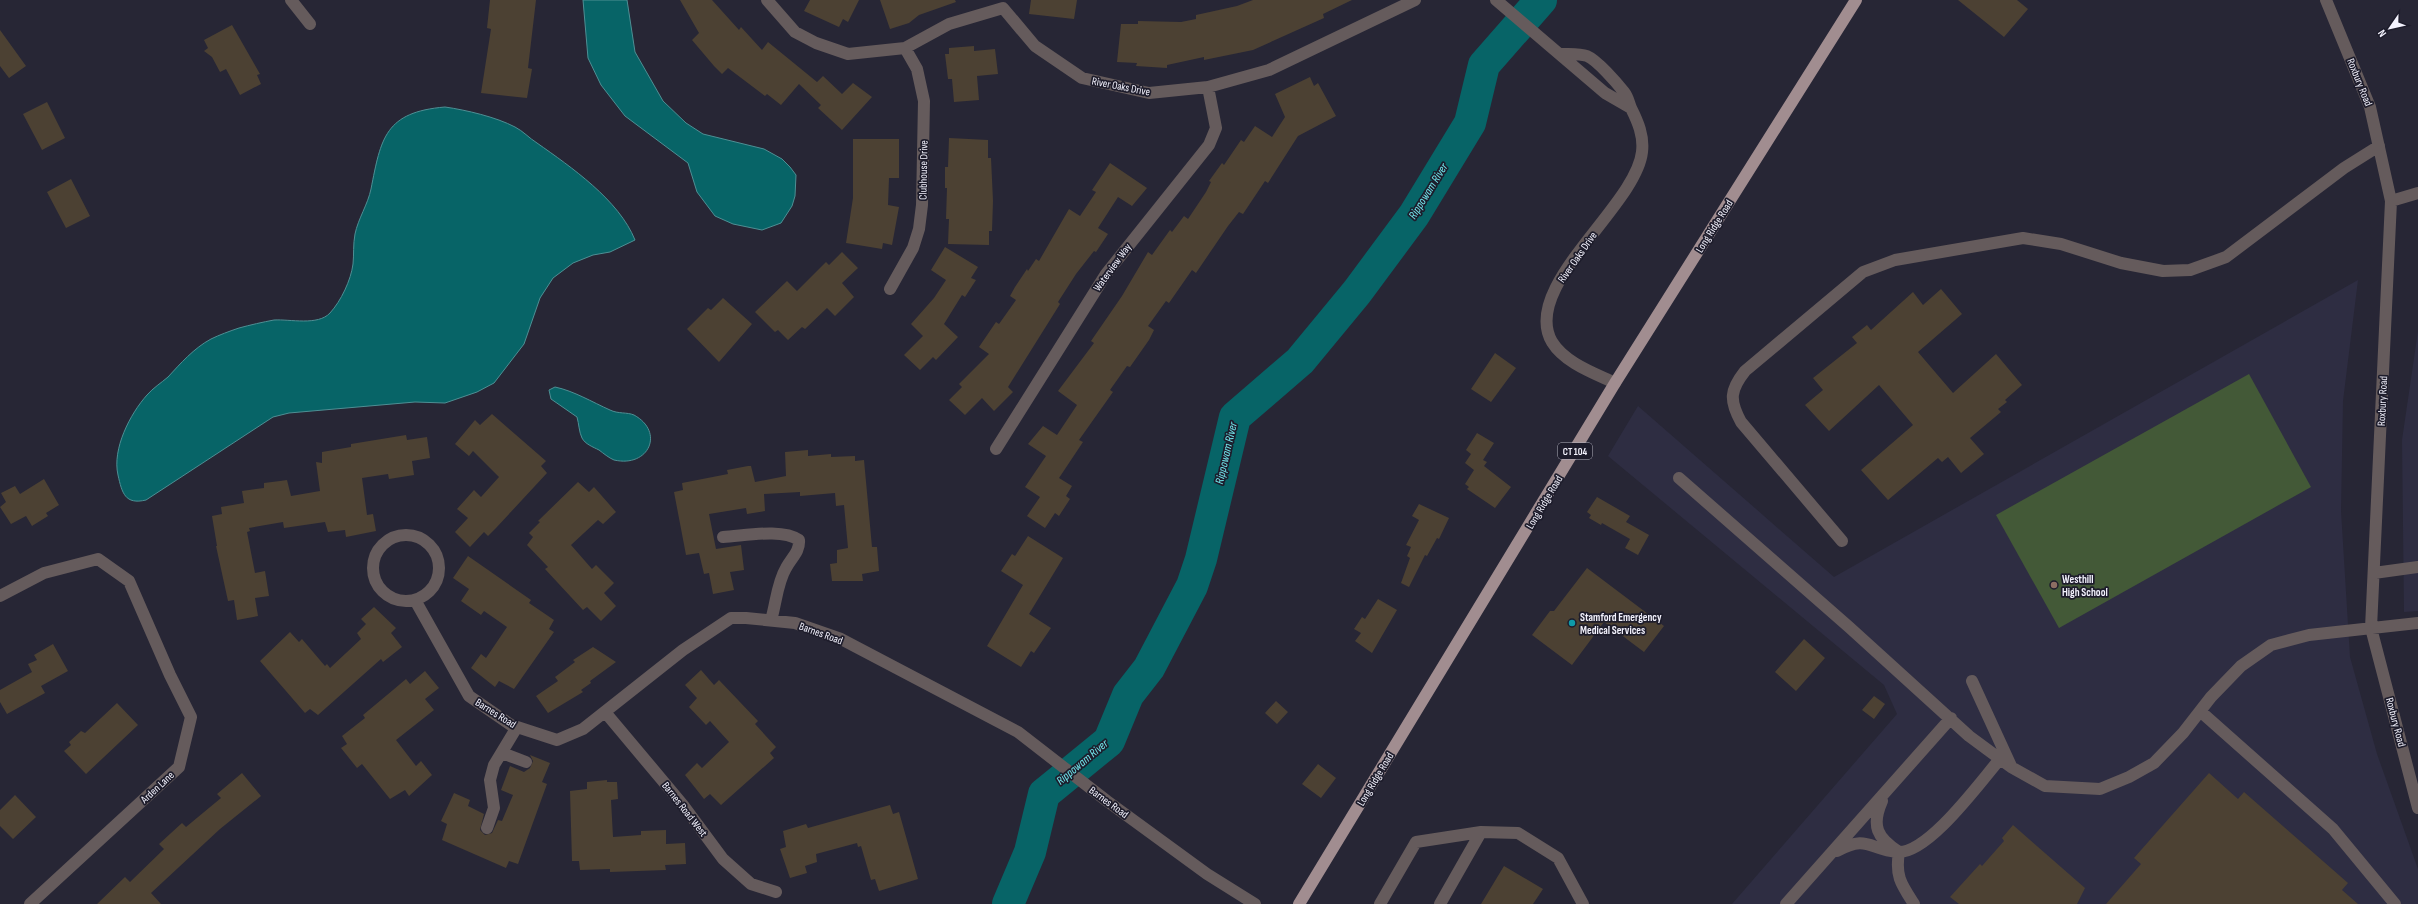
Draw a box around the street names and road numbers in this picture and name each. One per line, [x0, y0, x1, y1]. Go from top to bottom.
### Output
street label: Roxbury Road [2344, 56, 2375, 108]
street label: River Oaks Drive [1091, 74, 1151, 99]
street label: Clubhouse Drive [916, 140, 931, 200]
street label: Long Ridge Road [1693, 197, 1736, 255]
street label: River Oaks Drive [1555, 229, 1600, 285]
street label: Waterview Way [1091, 240, 1135, 294]
street label: Roxbury Road [2375, 375, 2390, 426]
road number: CT 104 [1558, 443, 1592, 459]
street label: Long Ridge Road [1523, 473, 1566, 531]
street label: Barnes Road [797, 620, 845, 647]
street label: Barnes Road [473, 696, 519, 731]
street label: Roxbury Road [2383, 696, 2408, 748]
street label: Long Ridge Road [1354, 750, 1397, 808]
street label: Arden Lane [137, 769, 177, 807]
street label: Barnes Road West [659, 779, 710, 840]
street label: Barnes Road [1086, 784, 1131, 821]

